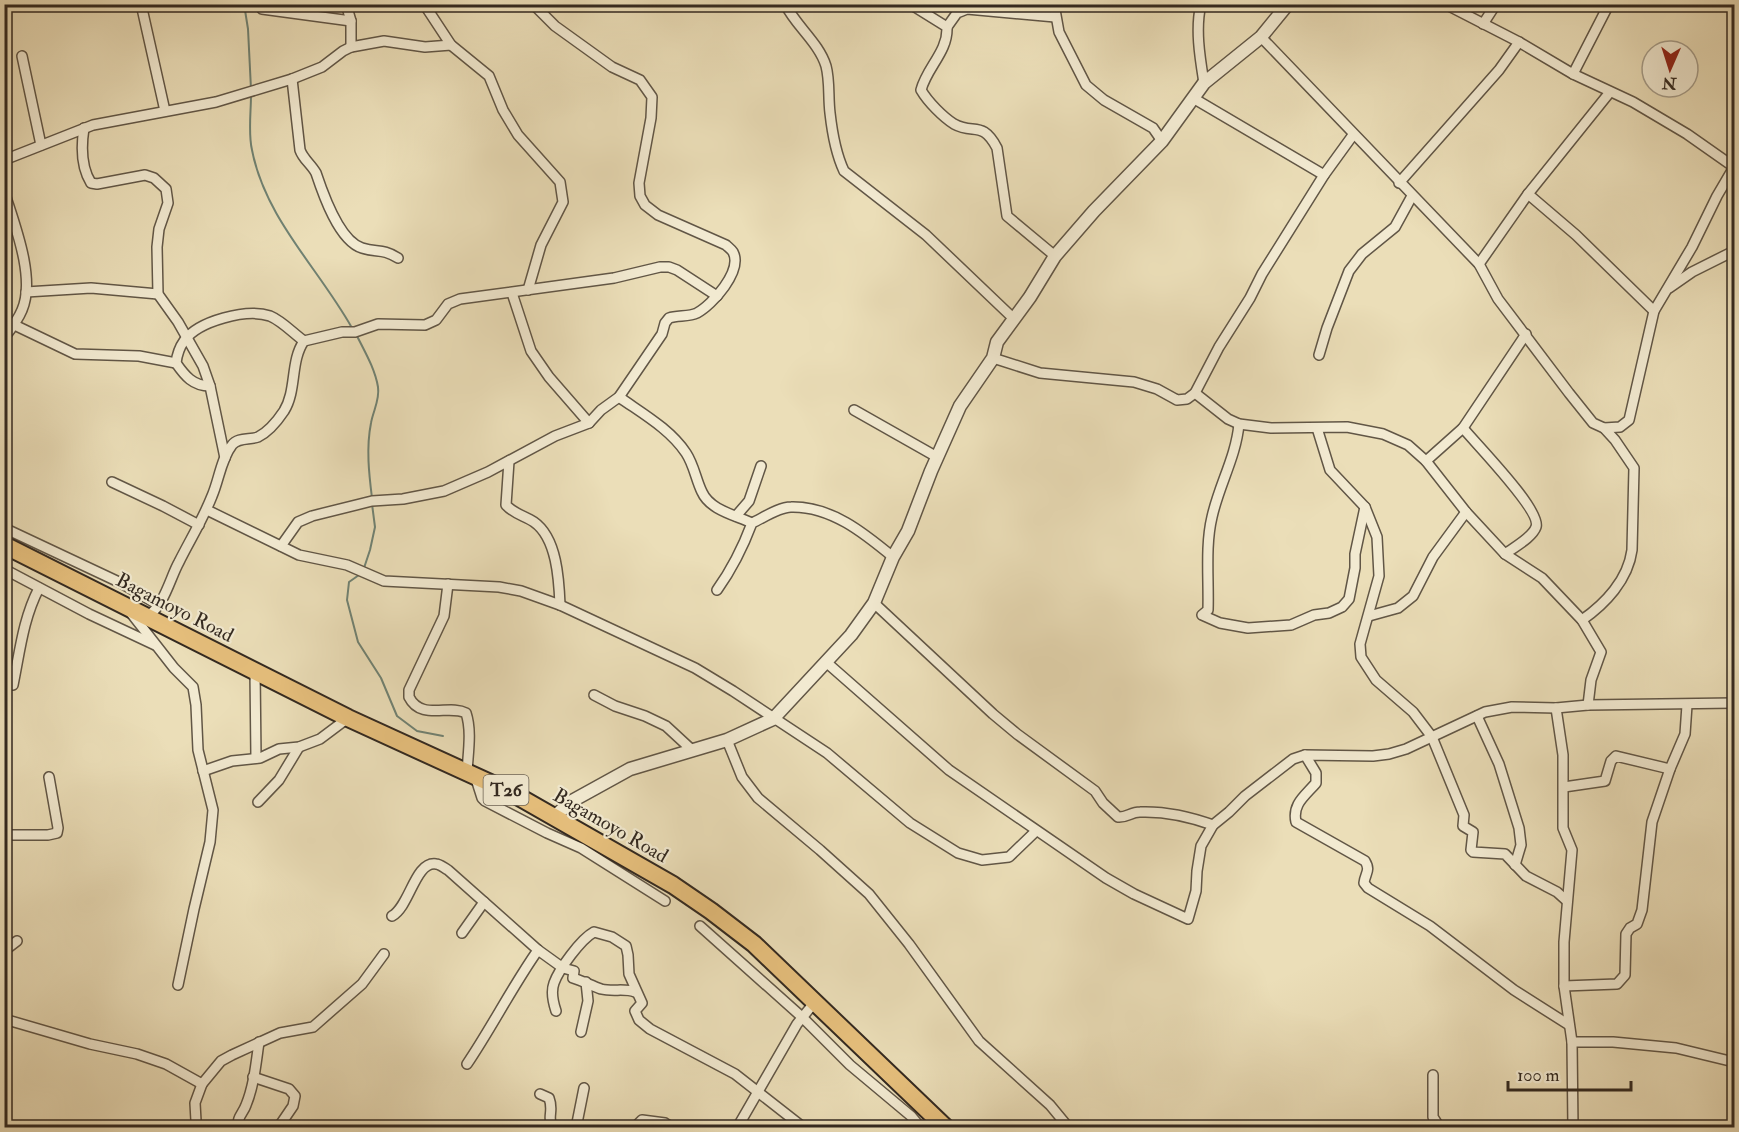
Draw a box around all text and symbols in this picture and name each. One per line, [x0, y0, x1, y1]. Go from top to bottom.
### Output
north arrow [1640, 39, 1700, 99]
text: N [1661, 73, 1678, 93]
street label: Bagamoyo Road [112, 567, 238, 648]
road number: T26 [484, 775, 528, 805]
street label: Bagamoyo Road [549, 782, 673, 869]
scale bar [1508, 1054, 1631, 1092]
text: 100 m [1517, 1064, 1560, 1087]

